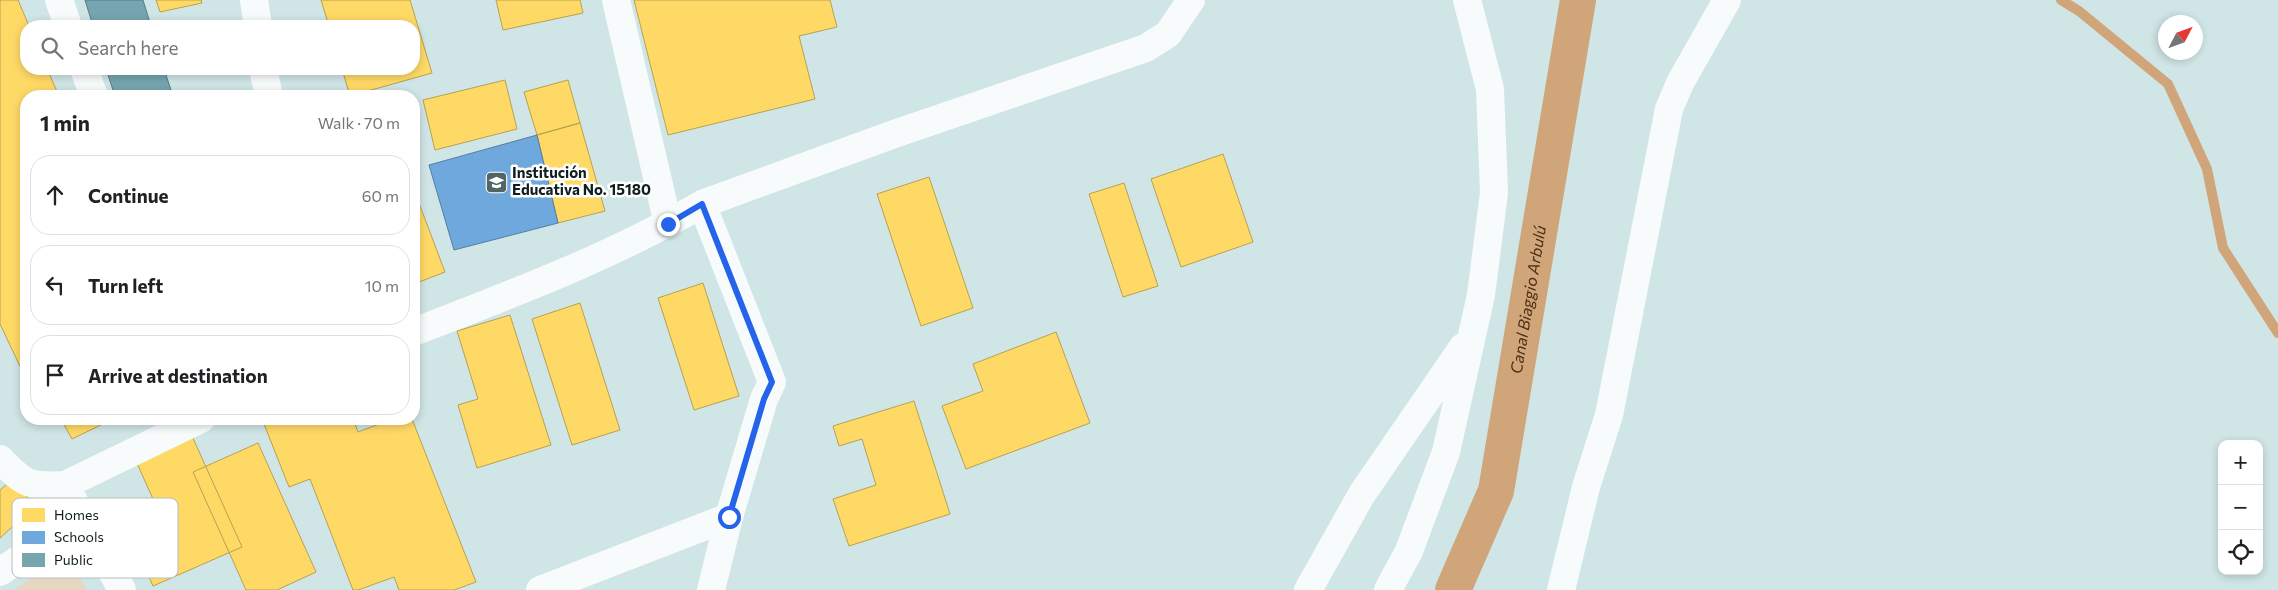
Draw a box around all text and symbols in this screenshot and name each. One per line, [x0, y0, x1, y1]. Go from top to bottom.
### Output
north arrow [2158, 15, 2203, 60]
search box [20, 20, 420, 75]
icon: search [38, 34, 66, 62]
text: Search here [78, 36, 178, 59]
text: 1 min [40, 110, 90, 135]
text: Walk · 70 m [318, 113, 400, 132]
place label: Institución Educativa No. 15180 [512, 163, 651, 198]
school or university icon: Institución Educativa No. 15180 [484, 170, 508, 194]
icon: ahead [41, 181, 69, 209]
text: Continue [88, 184, 168, 207]
text: 60 m [362, 186, 399, 205]
route end [657, 213, 680, 236]
water label: Canal Biaggio Arbulú [1506, 224, 1549, 375]
icon: left [41, 271, 69, 299]
text: Turn left [88, 274, 163, 297]
text: 10 m [365, 276, 399, 295]
icon: arrive [41, 361, 69, 389]
text: Arrive at destination [88, 364, 268, 387]
map controls [2218, 440, 2263, 575]
button: + [2218, 440, 2263, 485]
button: − [2218, 485, 2263, 530]
legend [12, 498, 178, 578]
text: Homes [54, 506, 99, 523]
route start [718, 506, 741, 529]
text: Schools [54, 528, 104, 545]
button: locate [2218, 530, 2263, 575]
text: Public [54, 551, 93, 568]

